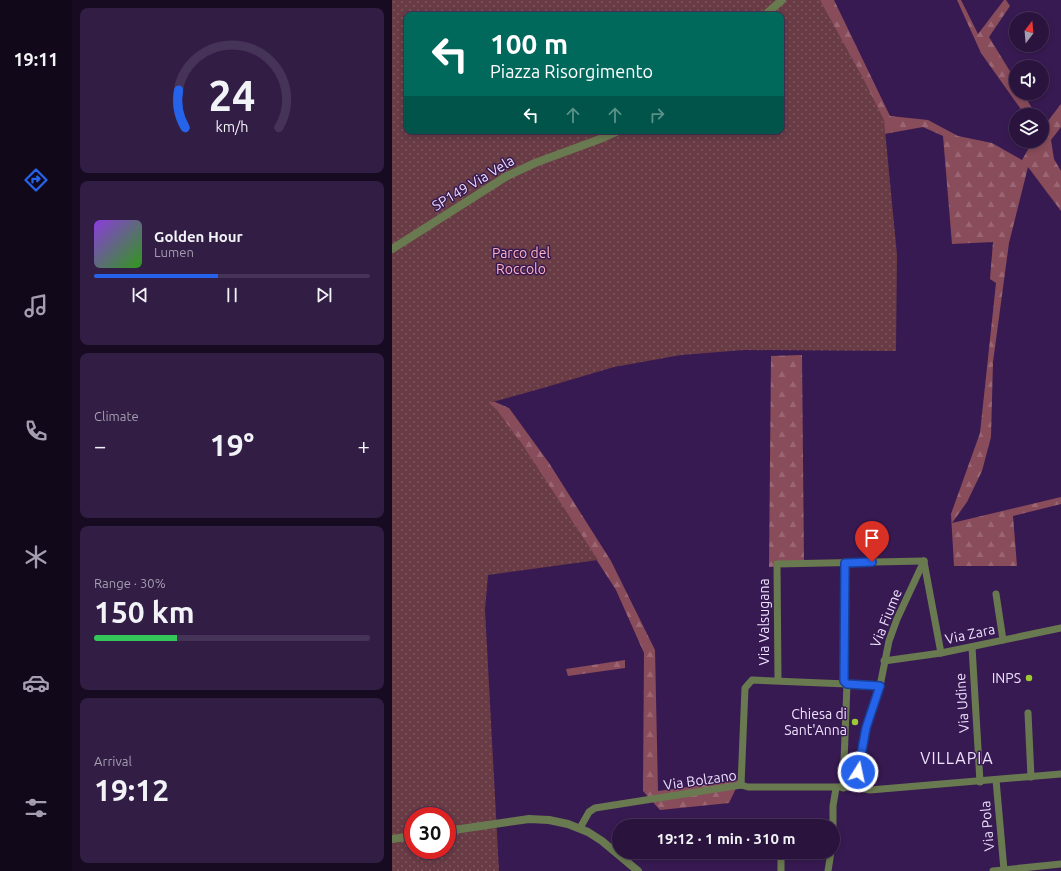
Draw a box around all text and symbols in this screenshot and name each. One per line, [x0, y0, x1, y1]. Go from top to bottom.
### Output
north arrow [1009, 12, 1049, 52]
map controls [1009, 12, 1049, 148]
icon: left [424, 28, 476, 80]
text: 100 m [490, 28, 568, 59]
text: 19:11 [13, 49, 59, 69]
button: sound [1009, 60, 1049, 100]
text: Piazza Risorgimento [490, 61, 653, 81]
text: 24 [209, 72, 255, 119]
icon: left [520, 104, 542, 126]
icon: ahead [562, 104, 584, 126]
icon: ahead [604, 104, 626, 126]
icon: right [646, 104, 668, 126]
button: layers [1009, 108, 1049, 148]
text: km/h [216, 119, 248, 135]
street label: SP149 Via Vela [429, 152, 517, 214]
icon: directions [22, 166, 50, 194]
text: Golden Hour [154, 228, 243, 245]
text: Lumen [154, 245, 194, 259]
park label: Parco del Roccolo [492, 245, 550, 277]
icon: previous [129, 284, 151, 306]
icon: pause [221, 284, 243, 306]
icon: next [313, 284, 335, 306]
icon: music [22, 292, 50, 320]
text: Climate [94, 409, 139, 423]
icon: phone [22, 417, 50, 445]
text: 19° [210, 428, 254, 462]
text: − [94, 433, 106, 458]
text: + [358, 433, 370, 458]
pin [855, 521, 889, 562]
icon: arrive [861, 527, 883, 549]
icon: climate [22, 543, 50, 571]
text: Range · 30% [94, 576, 166, 590]
street label: Via Valsugana [756, 578, 772, 666]
street label: Via Fiume [867, 586, 905, 650]
text: 150 km [94, 595, 195, 629]
street label: Via Zara [944, 621, 996, 647]
icon: car [22, 669, 50, 697]
place label: INPS [992, 670, 1021, 686]
street label: Via Udine [952, 672, 972, 734]
marker: INPS [1024, 673, 1034, 683]
place label: Chiesa di Sant'Anna [784, 706, 847, 738]
marker: Chiesa di Sant'Anna [850, 717, 860, 727]
district label: VILLAPIA [920, 749, 994, 767]
position arrow [837, 751, 879, 793]
text: Arrival [94, 754, 132, 768]
street label: Via Bolzano [662, 767, 738, 793]
text: 19:12 [94, 773, 169, 807]
icon: filters [22, 794, 50, 822]
street label: Via Pola [977, 800, 997, 852]
speed limit sign: 30 [404, 807, 456, 859]
text: 19:12 · 1 min · 310 m [657, 830, 795, 847]

